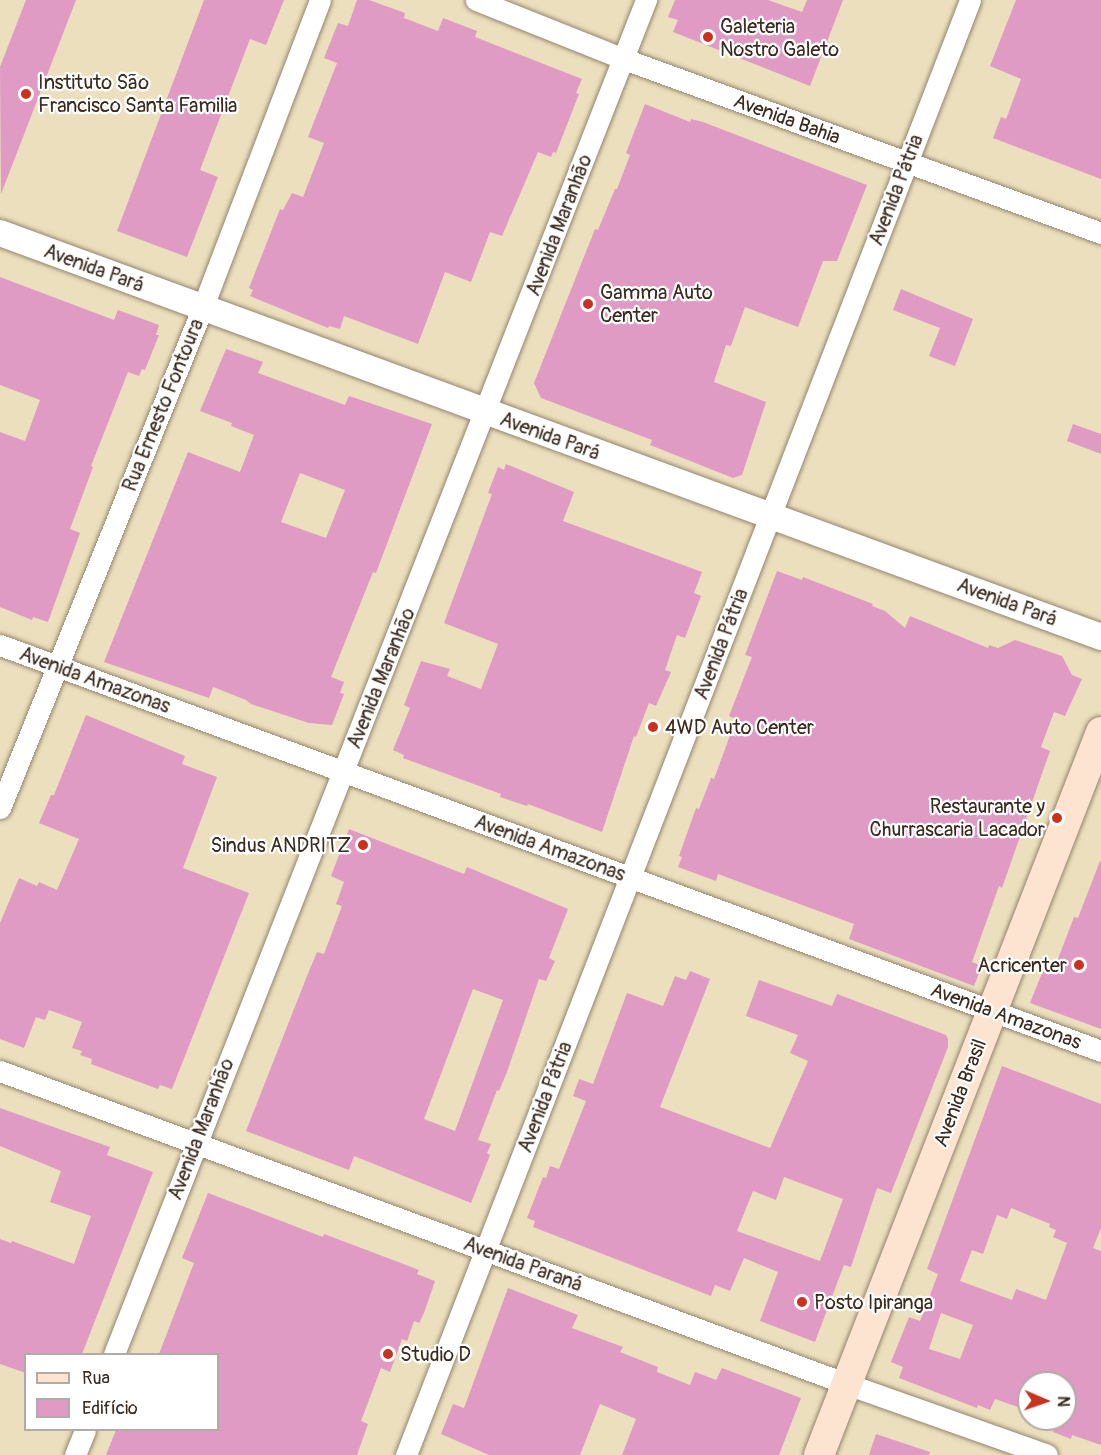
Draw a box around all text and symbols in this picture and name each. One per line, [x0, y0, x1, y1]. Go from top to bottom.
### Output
place label: Galeteria Nostro Galeto [720, 14, 839, 61]
marker: Galeteria Nostro Galeto [701, 30, 715, 44]
place label: Instituto São Francisco Santa Familia [38, 70, 237, 117]
marker: Instituto São Francisco Santa Familia [19, 87, 33, 101]
street label: Avenida Bahia [730, 89, 844, 149]
street label: Avenida Pátria [864, 131, 928, 249]
street label: Avenida Maranhão [521, 151, 597, 299]
street label: Avenida Pará [41, 239, 147, 297]
place label: Gamma Auto Center [600, 280, 713, 327]
marker: Gamma Auto Center [581, 297, 595, 311]
street label: Rua Ernesto Fontoura [117, 315, 209, 495]
street label: Avenida Pará [497, 407, 603, 465]
street label: Avenida Pará [954, 573, 1060, 631]
street label: Avenida Pátria [689, 585, 753, 703]
street label: Avenida Maranhão [342, 604, 420, 752]
street label: Avenida Amazonas [16, 642, 174, 718]
place label: 4WD Auto Center [665, 715, 814, 739]
marker: 4WD Auto Center [646, 720, 660, 734]
place label: Restaurante y Churrascaria Lacador [870, 795, 1045, 842]
street label: Avenida Amazonas [471, 810, 629, 886]
marker: Restaurante y Churrascaria Lacador [1050, 811, 1064, 825]
place label: Sindus ANDRITZ [211, 833, 351, 857]
marker: Sindus ANDRITZ [356, 838, 370, 852]
place label: Acricenter [977, 953, 1067, 977]
marker: Acricenter [1072, 958, 1086, 972]
street label: Avenida Amazonas [927, 978, 1085, 1054]
street label: Avenida Brasil [928, 1036, 992, 1150]
street label: Avenida Pátria [513, 1038, 577, 1156]
street label: Avenida Maranhão [163, 1055, 239, 1203]
street label: Avenida Paraná [460, 1231, 586, 1297]
place label: Posto Ipiranga [814, 1290, 933, 1314]
marker: Posto Ipiranga [795, 1295, 809, 1309]
place label: Studio D [400, 1342, 471, 1366]
marker: Studio D [381, 1347, 395, 1361]
legend [24, 1353, 219, 1431]
text: Rua [82, 1367, 110, 1390]
north arrow [1017, 1371, 1077, 1431]
text: N [1053, 1396, 1073, 1407]
text: Edifício [82, 1397, 138, 1420]

